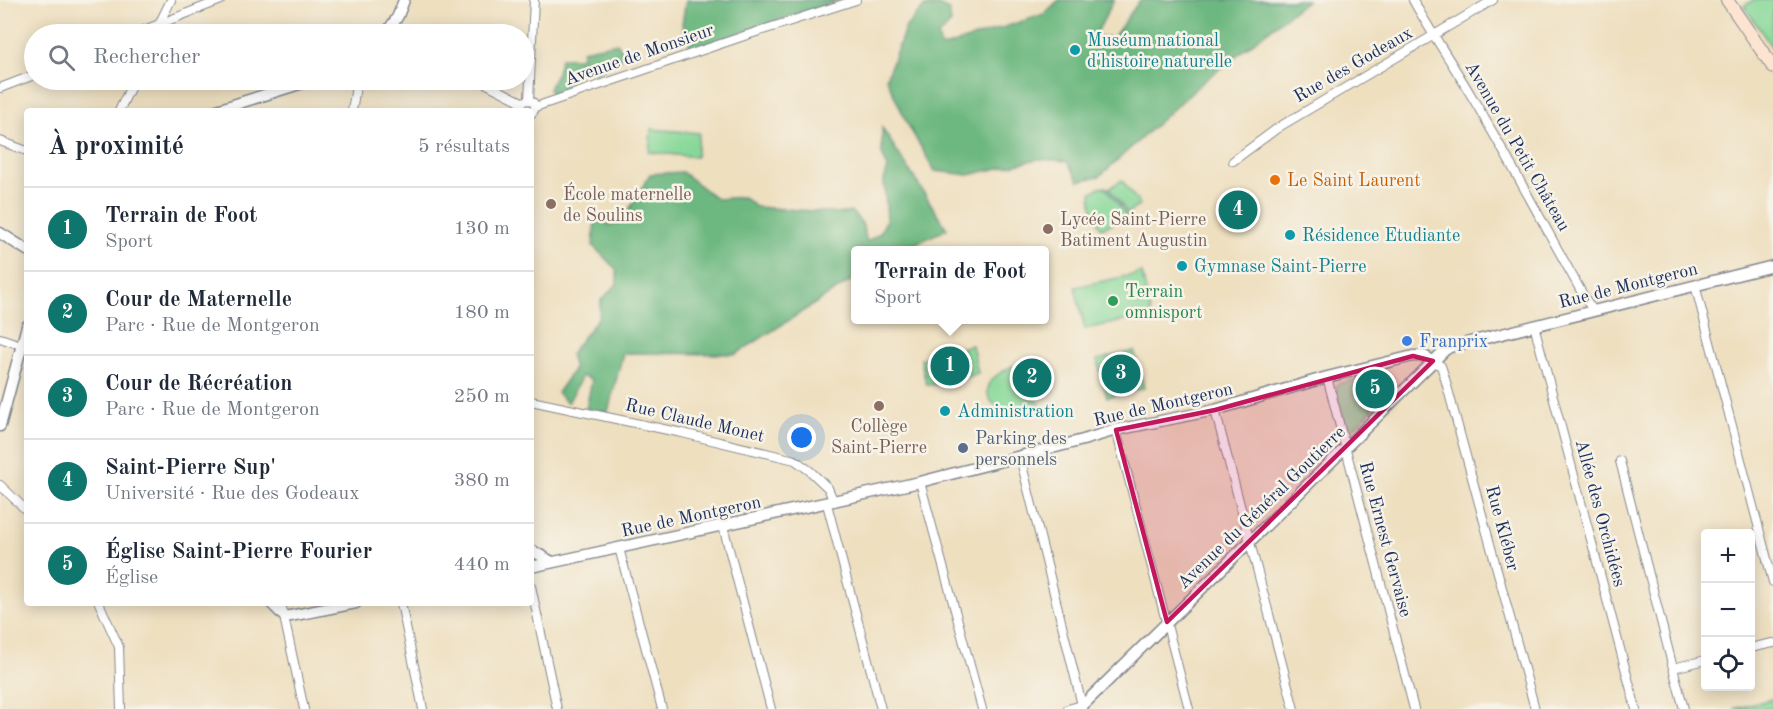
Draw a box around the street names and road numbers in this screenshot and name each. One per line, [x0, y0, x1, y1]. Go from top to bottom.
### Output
street label: Avenue de Monsieur [562, 21, 717, 89]
street label: Rue des Godeaux [1291, 24, 1416, 106]
street label: Avenue du Petit Château [1461, 59, 1573, 235]
street label: Rue de Montgeron [1557, 260, 1700, 312]
street label: Rue de Montgeron [1092, 380, 1235, 430]
street label: Rue Claude Monet [623, 396, 766, 446]
street label: Avenue du Général Goutierre [1174, 423, 1349, 593]
street label: Allée des Orchidées [1572, 438, 1628, 589]
street label: Rue Ernest Gervaise [1356, 460, 1414, 619]
street label: Rue Kléber [1482, 484, 1522, 573]
street label: Rue de Montgeron [620, 493, 763, 541]

